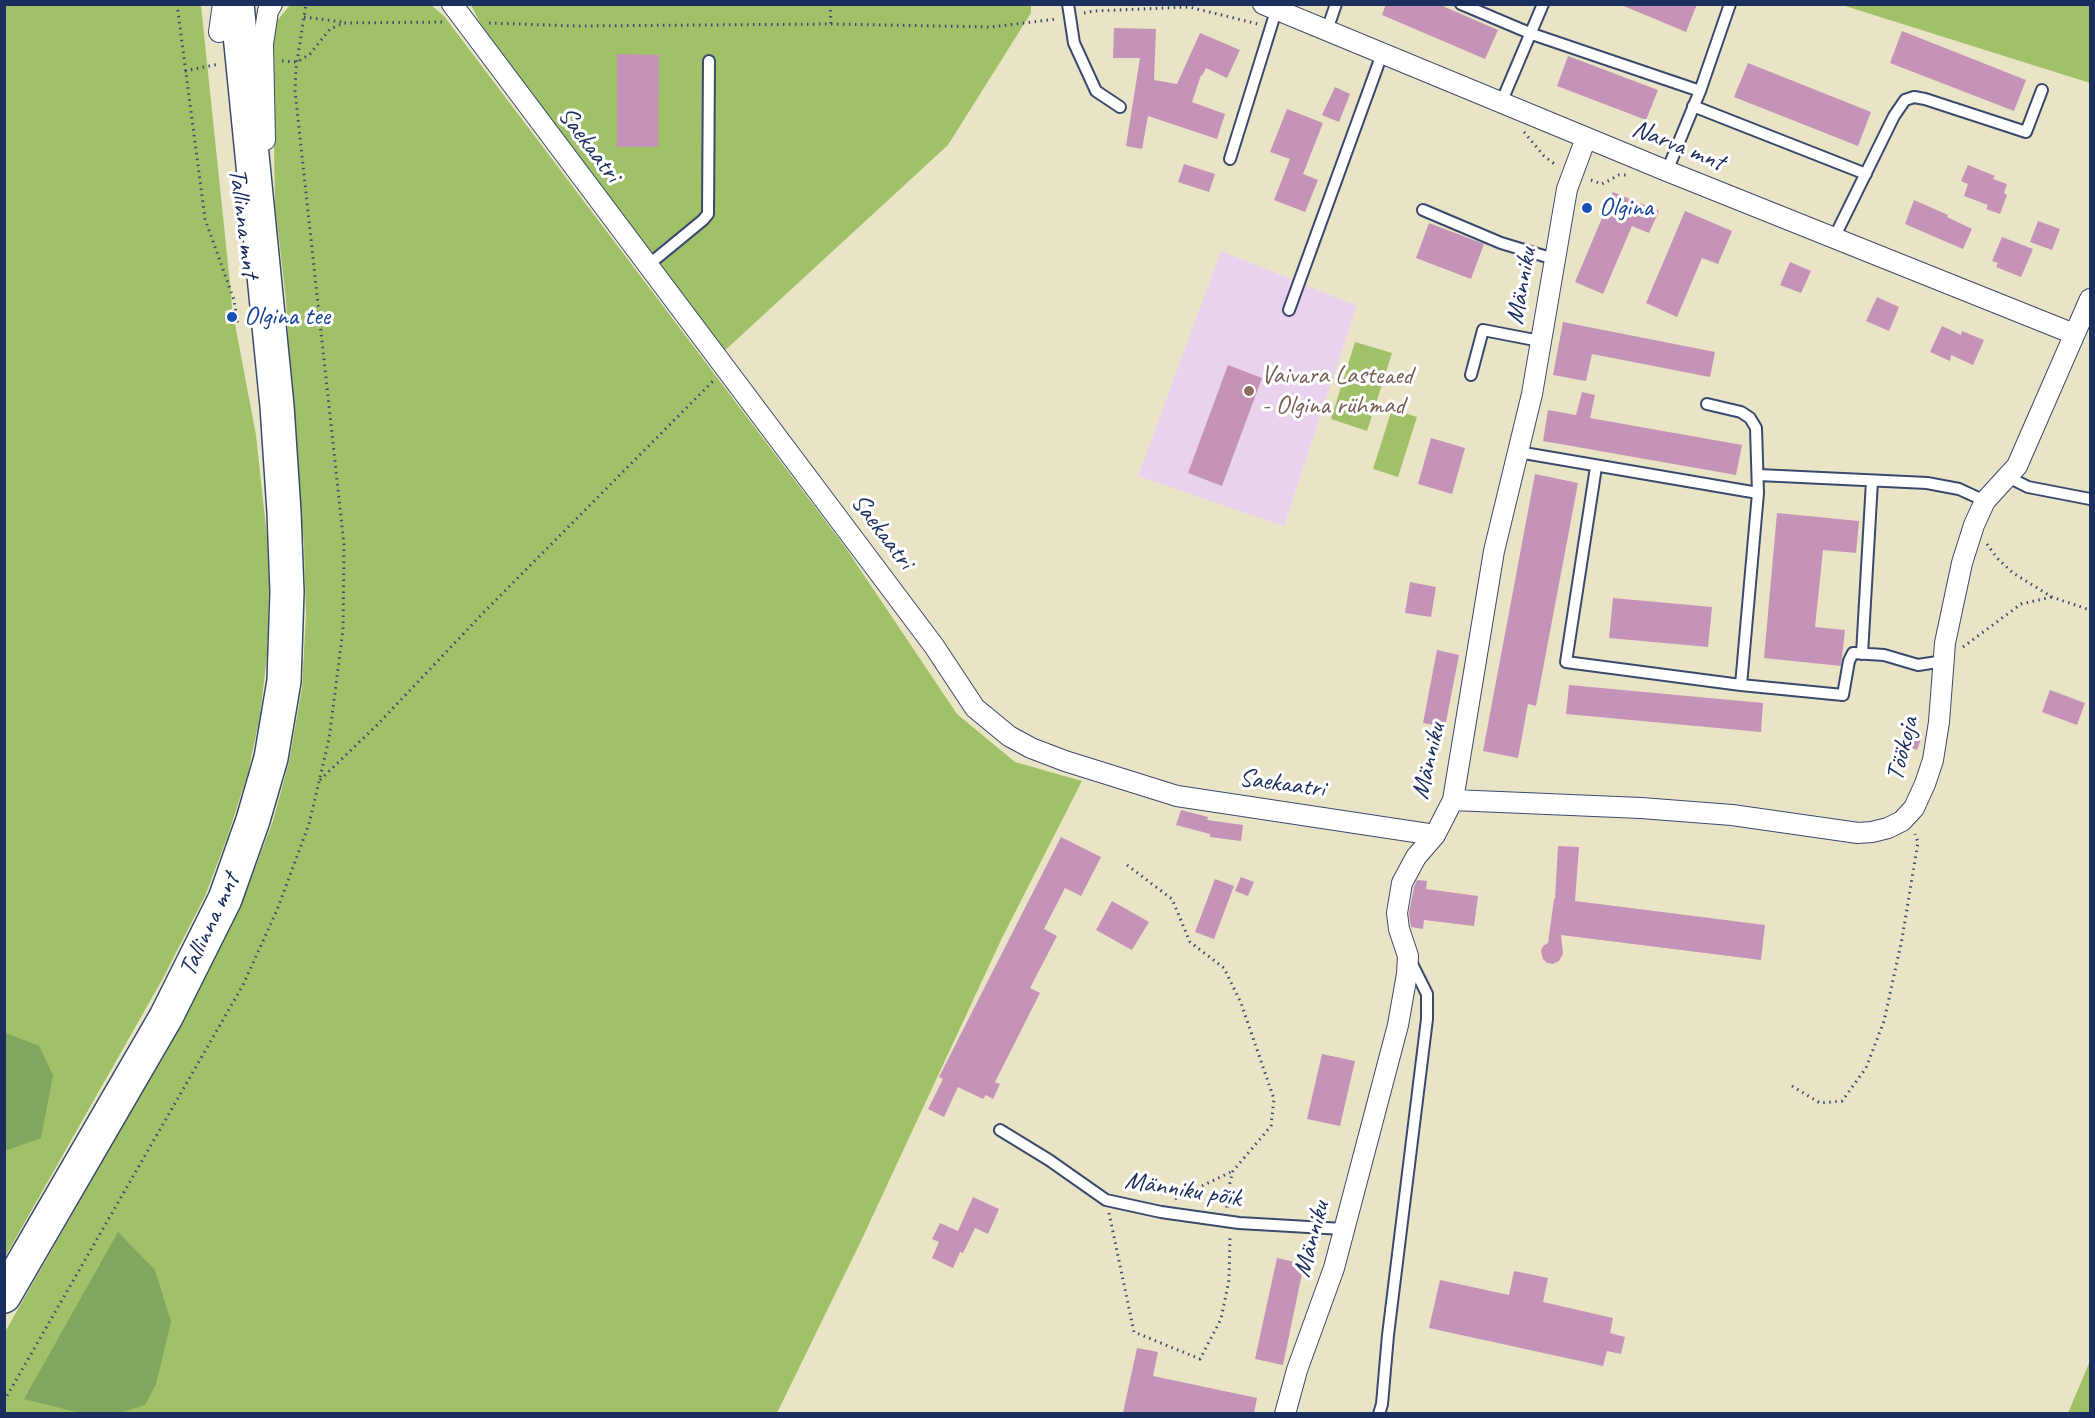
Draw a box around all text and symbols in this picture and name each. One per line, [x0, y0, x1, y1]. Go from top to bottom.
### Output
street label: Saekaatri [551, 101, 627, 189]
street label: Narva mnt [1627, 113, 1729, 179]
street label: Tallinna mnt [221, 167, 265, 279]
place label: Olgina [1599, 192, 1653, 224]
marker: Olgina [1580, 201, 1594, 215]
street label: Männiku [1500, 245, 1544, 327]
place label: Olgina tee [244, 301, 330, 333]
marker: Olgina tee [225, 310, 239, 324]
place label: Vaivara Lasteaed - Olgina rühmad [1261, 360, 1413, 422]
marker: Vaivara Lasteaed - Olgina rühmad [1242, 384, 1256, 398]
street label: Saekaatri [844, 488, 920, 576]
street label: Töökoja [1880, 714, 1926, 784]
street label: Männiku [1405, 720, 1453, 802]
street label: Saekaatri [1237, 763, 1327, 805]
street label: Tallinna mnt [173, 869, 247, 981]
street label: Männiku põik [1123, 1165, 1243, 1215]
street label: Männiku [1287, 1198, 1337, 1280]

